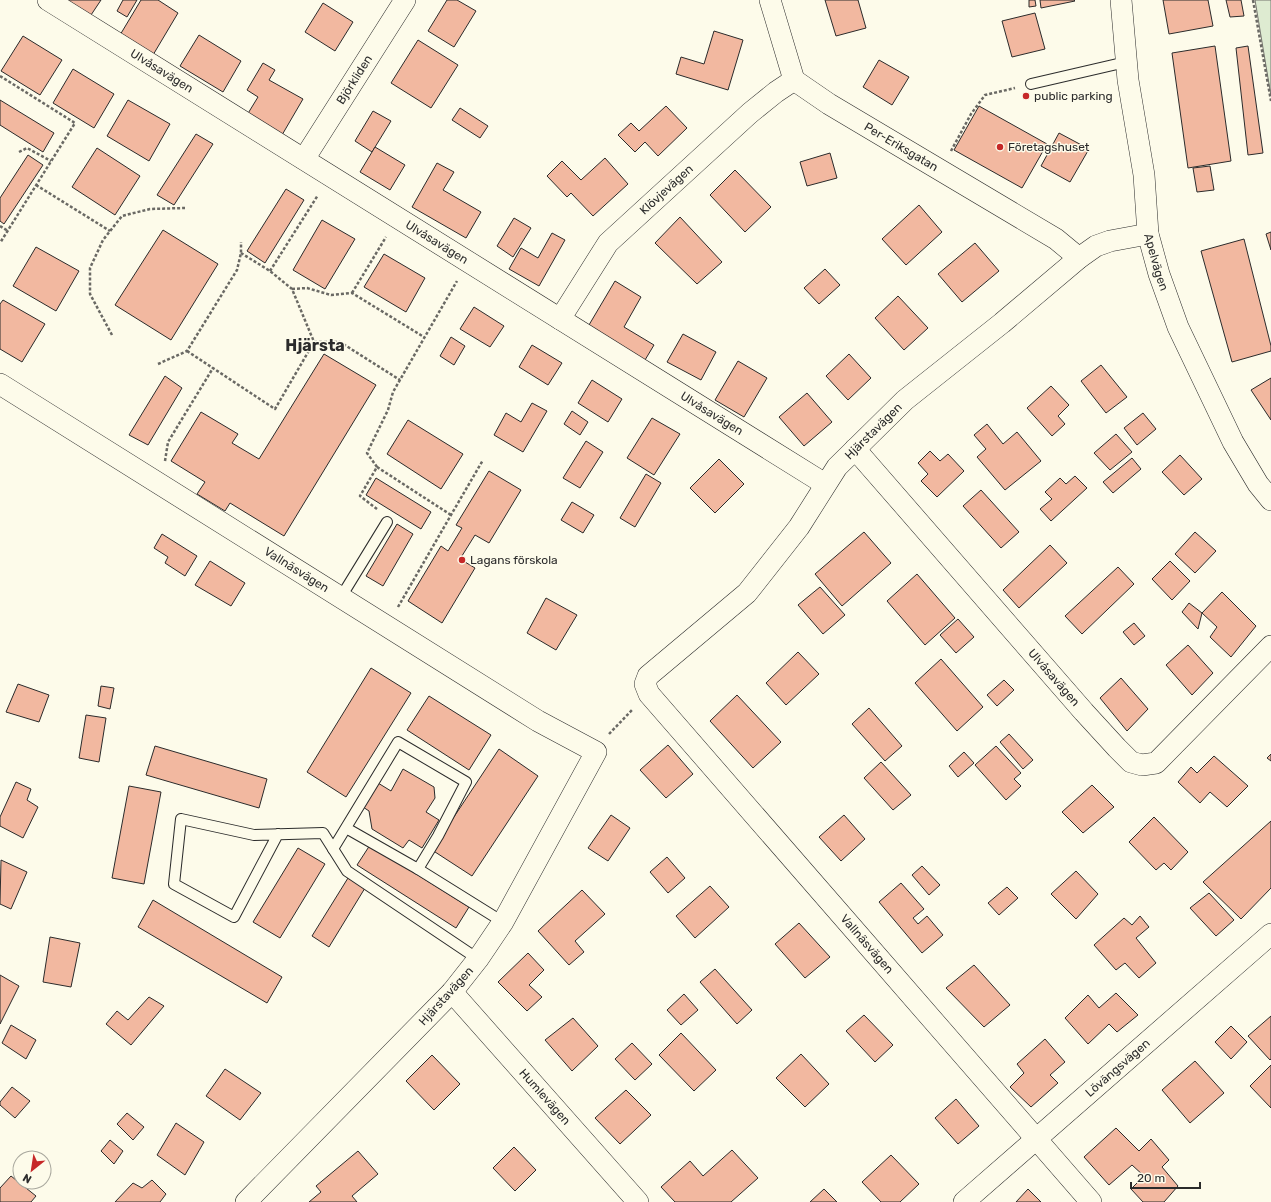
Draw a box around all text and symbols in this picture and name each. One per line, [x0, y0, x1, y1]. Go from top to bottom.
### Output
street label: Ulvåsavägen [128, 46, 196, 96]
street label: Björkliden [334, 52, 375, 107]
place label: public parking [1034, 89, 1113, 103]
marker: public parking [1021, 91, 1031, 101]
street label: Per-Eriksgatan [862, 120, 941, 174]
place label: Företagshuset [1008, 140, 1090, 154]
marker: Företagshuset [995, 142, 1005, 152]
street label: Klövjevägen [637, 162, 696, 217]
street label: Ulvåsavägen [403, 217, 471, 267]
street label: Apelvägen [1141, 232, 1171, 293]
district label: Hjärsta [285, 336, 345, 355]
street label: Ulvåsavägen [678, 389, 746, 438]
street label: Hjärstavägen [842, 400, 905, 462]
street label: Vallnäsvägen [262, 544, 332, 595]
place label: Lagans förskola [470, 553, 558, 567]
marker: Lagans förskola [457, 555, 467, 565]
street label: Ulvåsavägen [1025, 646, 1083, 709]
street label: Vallnäsvägen [838, 912, 896, 976]
street label: Hjärstavägen [416, 964, 476, 1028]
street label: Lövängsvägen [1083, 1036, 1153, 1100]
street label: Humlevägen [516, 1066, 573, 1128]
north arrow [12, 1150, 52, 1190]
scale bar [1131, 1164, 1200, 1190]
text: N [21, 1171, 34, 1186]
text: 20 m [1137, 1171, 1165, 1185]

